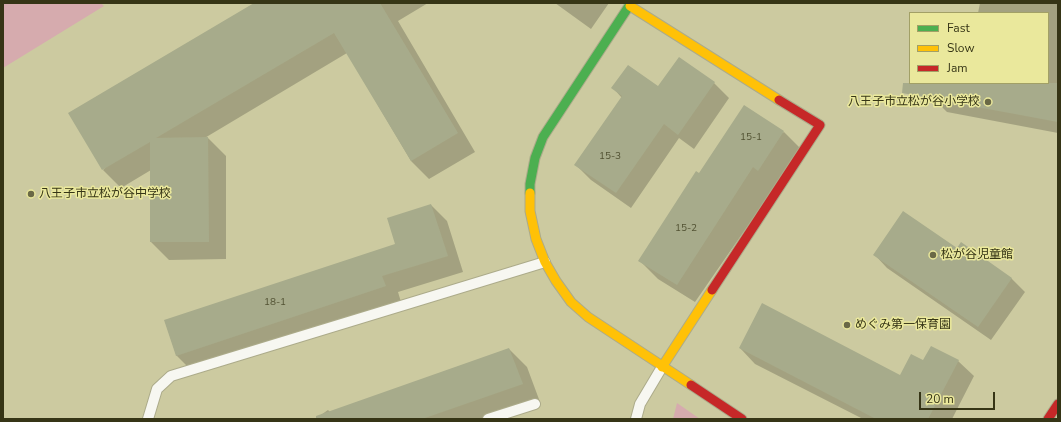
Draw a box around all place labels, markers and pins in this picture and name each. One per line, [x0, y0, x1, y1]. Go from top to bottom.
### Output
place label: 八王子市立松が谷小学校 [848, 95, 980, 109]
marker: 八王子市立松が谷小学校 [983, 97, 993, 107]
place label: 八王子市立松が谷中学校 [39, 187, 171, 201]
marker: 八王子市立松が谷中学校 [26, 189, 36, 199]
place label: 松が谷児童館 [941, 248, 1013, 262]
marker: 松が谷児童館 [928, 250, 938, 260]
place label: めぐみ第一保育園 [855, 318, 951, 332]
marker: めぐみ第一保育園 [842, 320, 852, 330]

